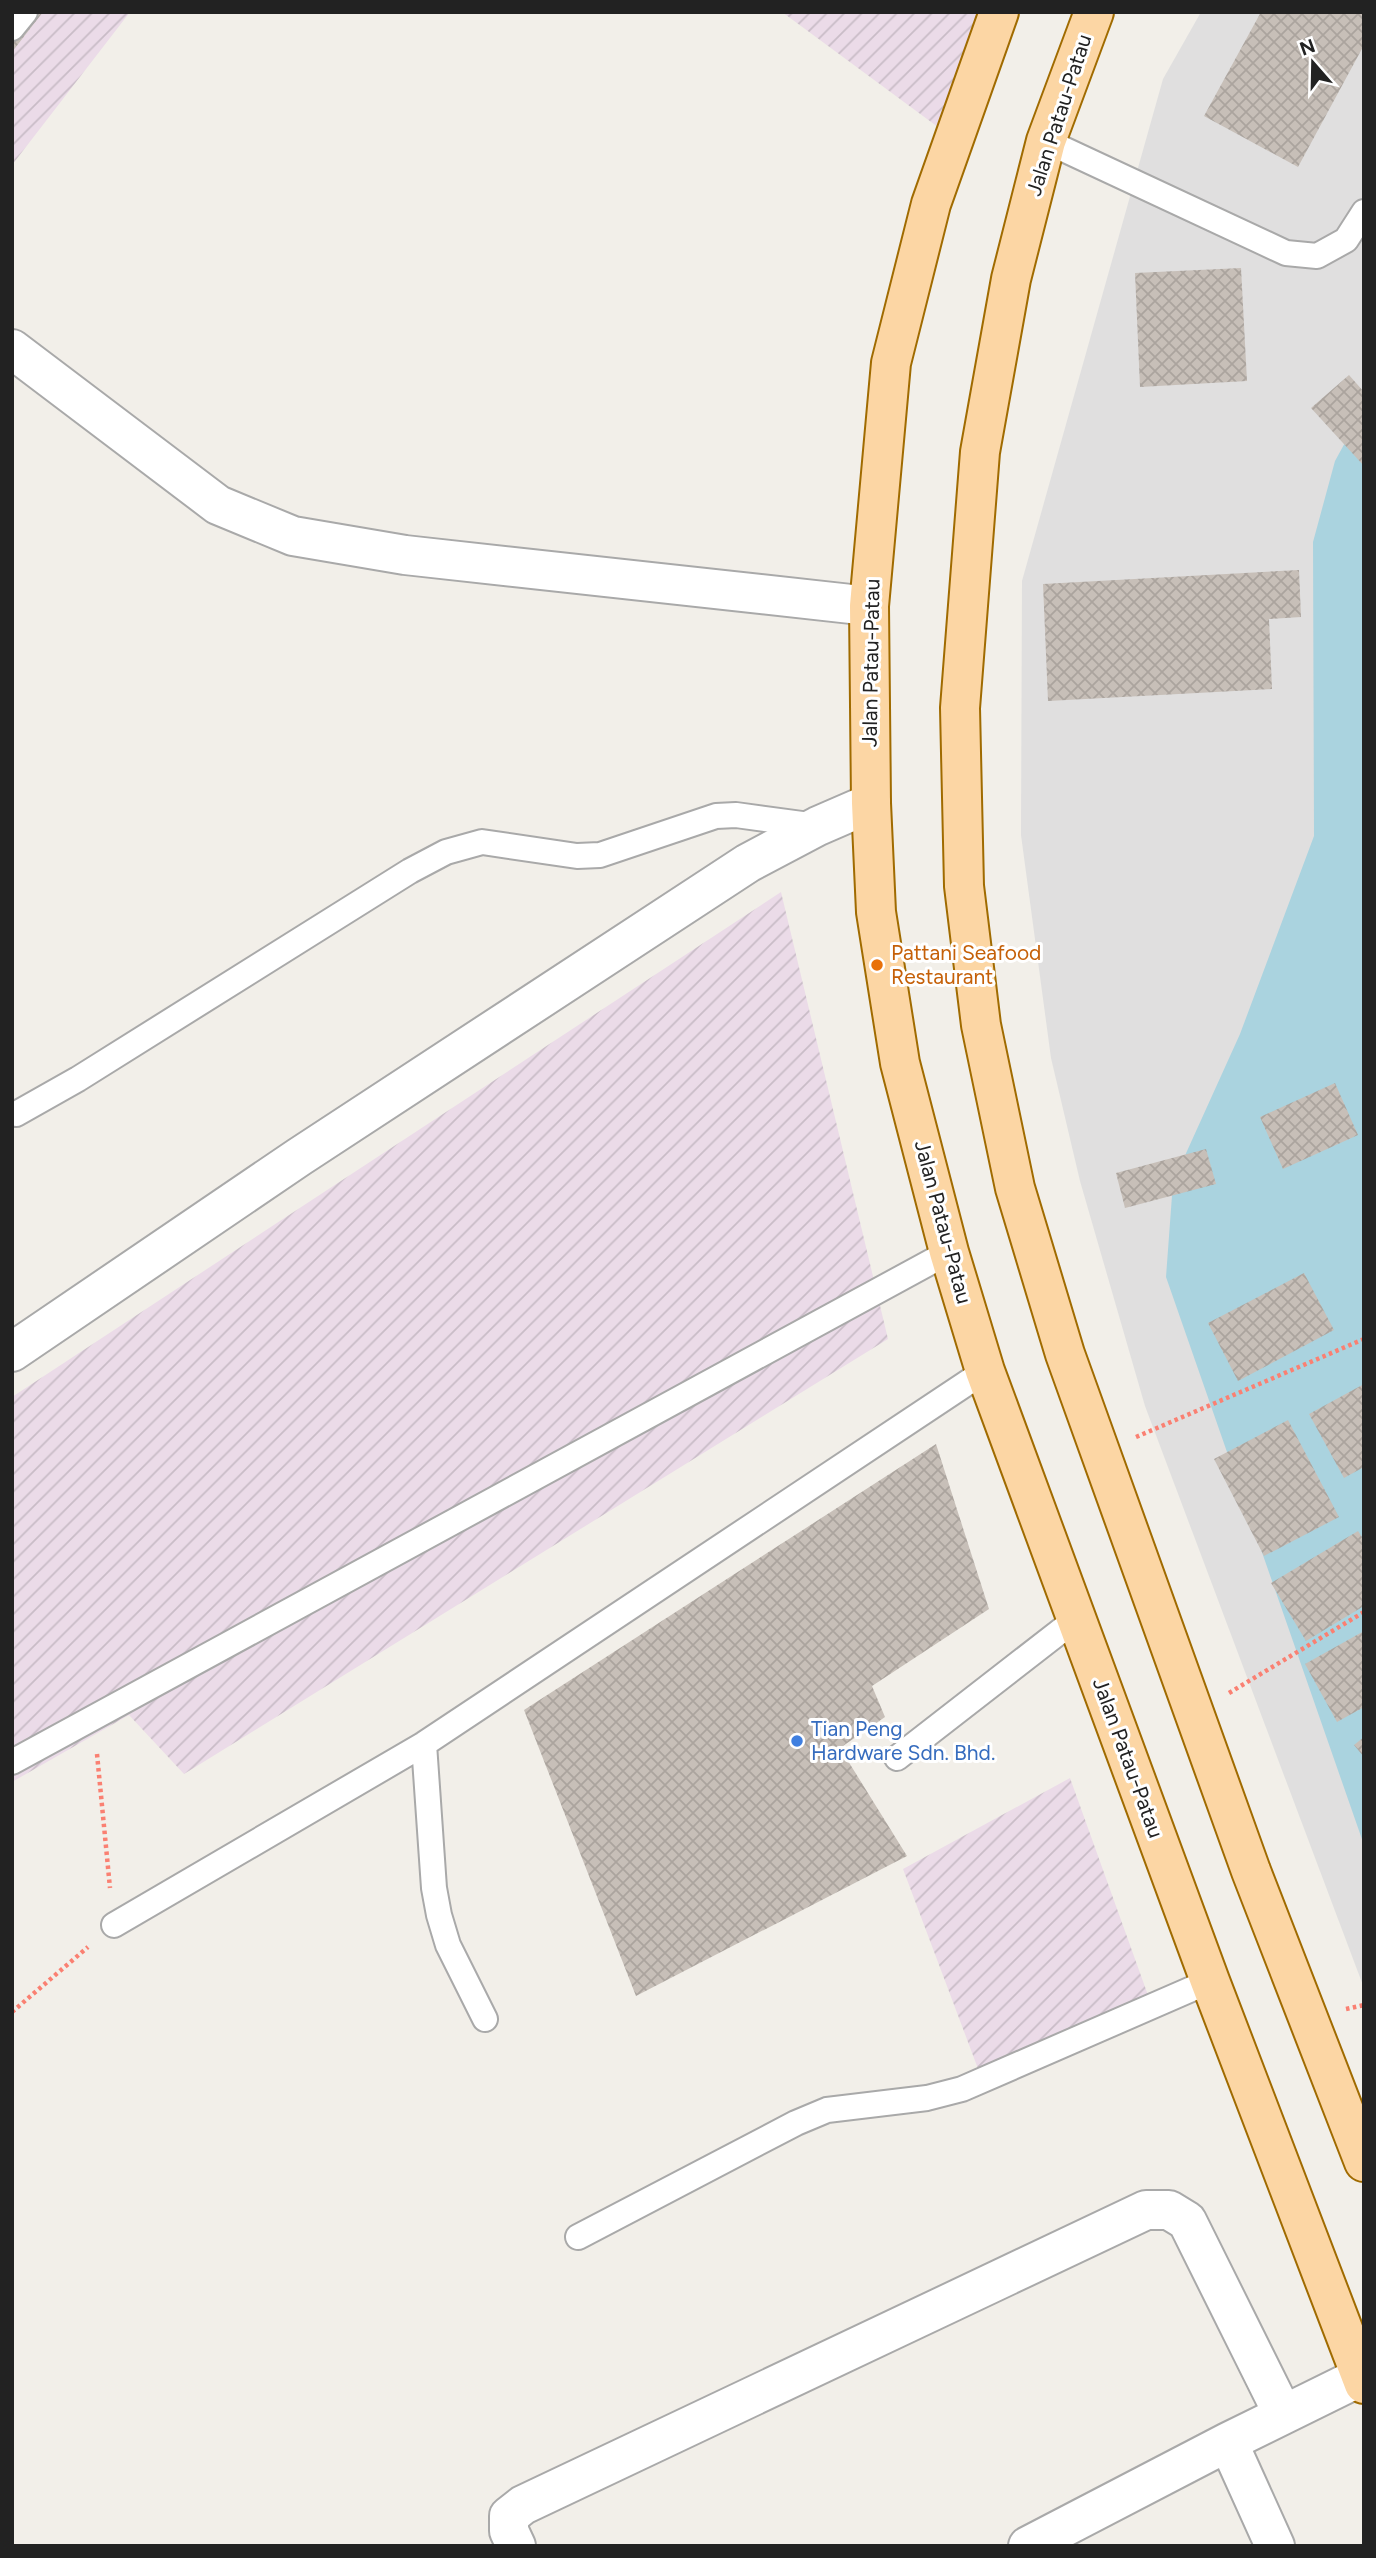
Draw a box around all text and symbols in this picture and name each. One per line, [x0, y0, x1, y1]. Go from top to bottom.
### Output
north arrow [1278, 28, 1348, 98]
street label: Jalan Patau-Patau [1021, 31, 1096, 199]
text: N [1297, 34, 1318, 61]
street label: Jalan Patau-Patau [857, 579, 884, 747]
place label: Pattani Seafood Restaurant [891, 940, 1041, 989]
marker: Pattani Seafood Restaurant [869, 957, 885, 973]
street label: Jalan Patau-Patau [910, 1137, 977, 1306]
street label: Jalan Patau-Patau [1088, 1674, 1169, 1841]
place label: Tian Peng Hardware Sdn. Bhd. [811, 1716, 995, 1765]
marker: Tian Peng Hardware Sdn. Bhd. [789, 1733, 805, 1749]

